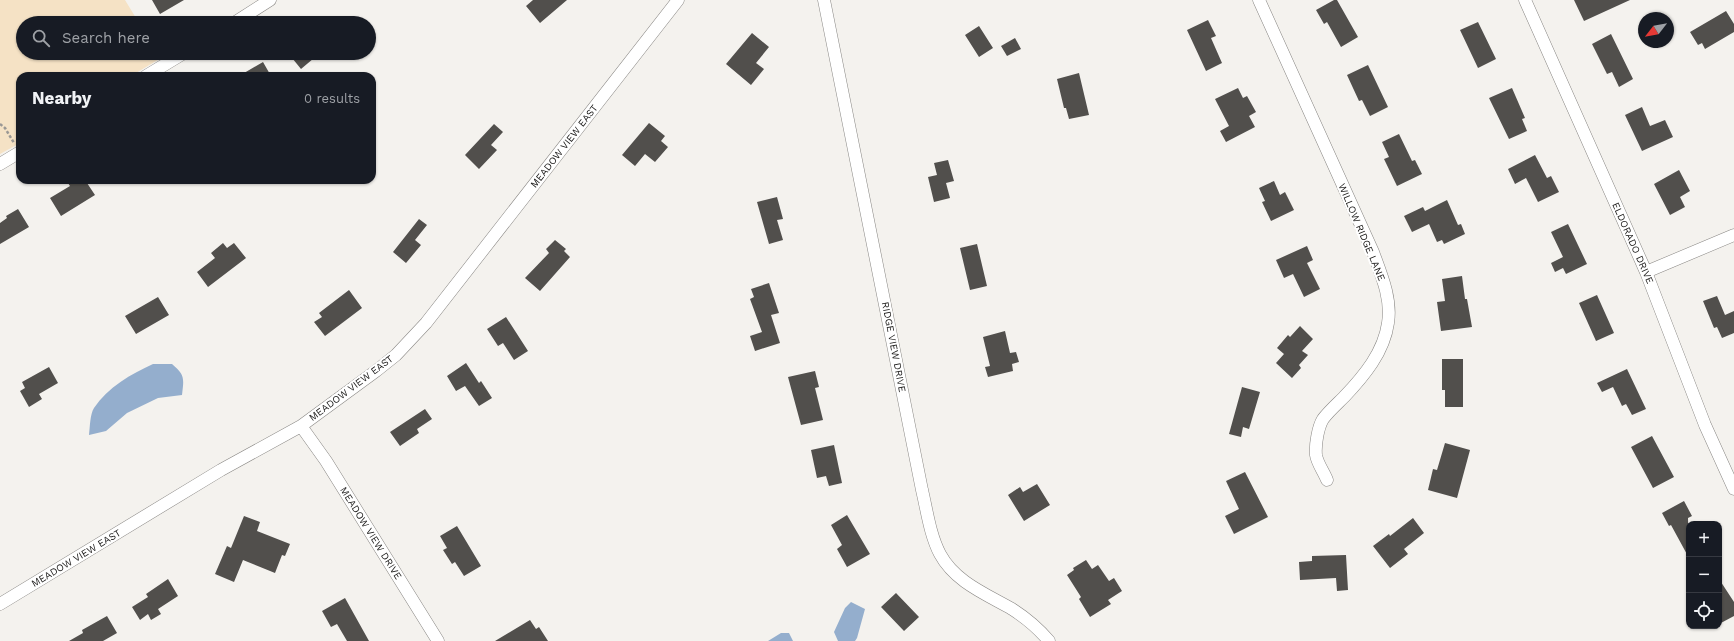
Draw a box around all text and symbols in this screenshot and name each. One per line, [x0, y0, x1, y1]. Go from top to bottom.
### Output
north arrow [1638, 12, 1674, 48]
search box [16, 16, 376, 60]
icon: search [30, 27, 52, 49]
text: Search here [62, 29, 150, 47]
text: Nearby [32, 88, 91, 108]
text: 0 results [304, 91, 360, 106]
street label: MEADOW VIEW EAST [528, 102, 600, 190]
street label: WILLOW RIDGE LANE [1336, 182, 1388, 282]
street label: ELDORADO DRIVE [1610, 201, 1656, 285]
street label: RIDGE VIEW DRIVE [880, 301, 908, 393]
street label: MEADOW VIEW EAST [307, 353, 395, 423]
street label: MEADOW VIEW DRIVE [338, 485, 404, 581]
map controls [1686, 521, 1722, 629]
button: + [1686, 521, 1722, 557]
street label: MEADOW VIEW EAST [29, 527, 123, 589]
button: − [1686, 557, 1722, 593]
button: locate [1686, 593, 1722, 629]

